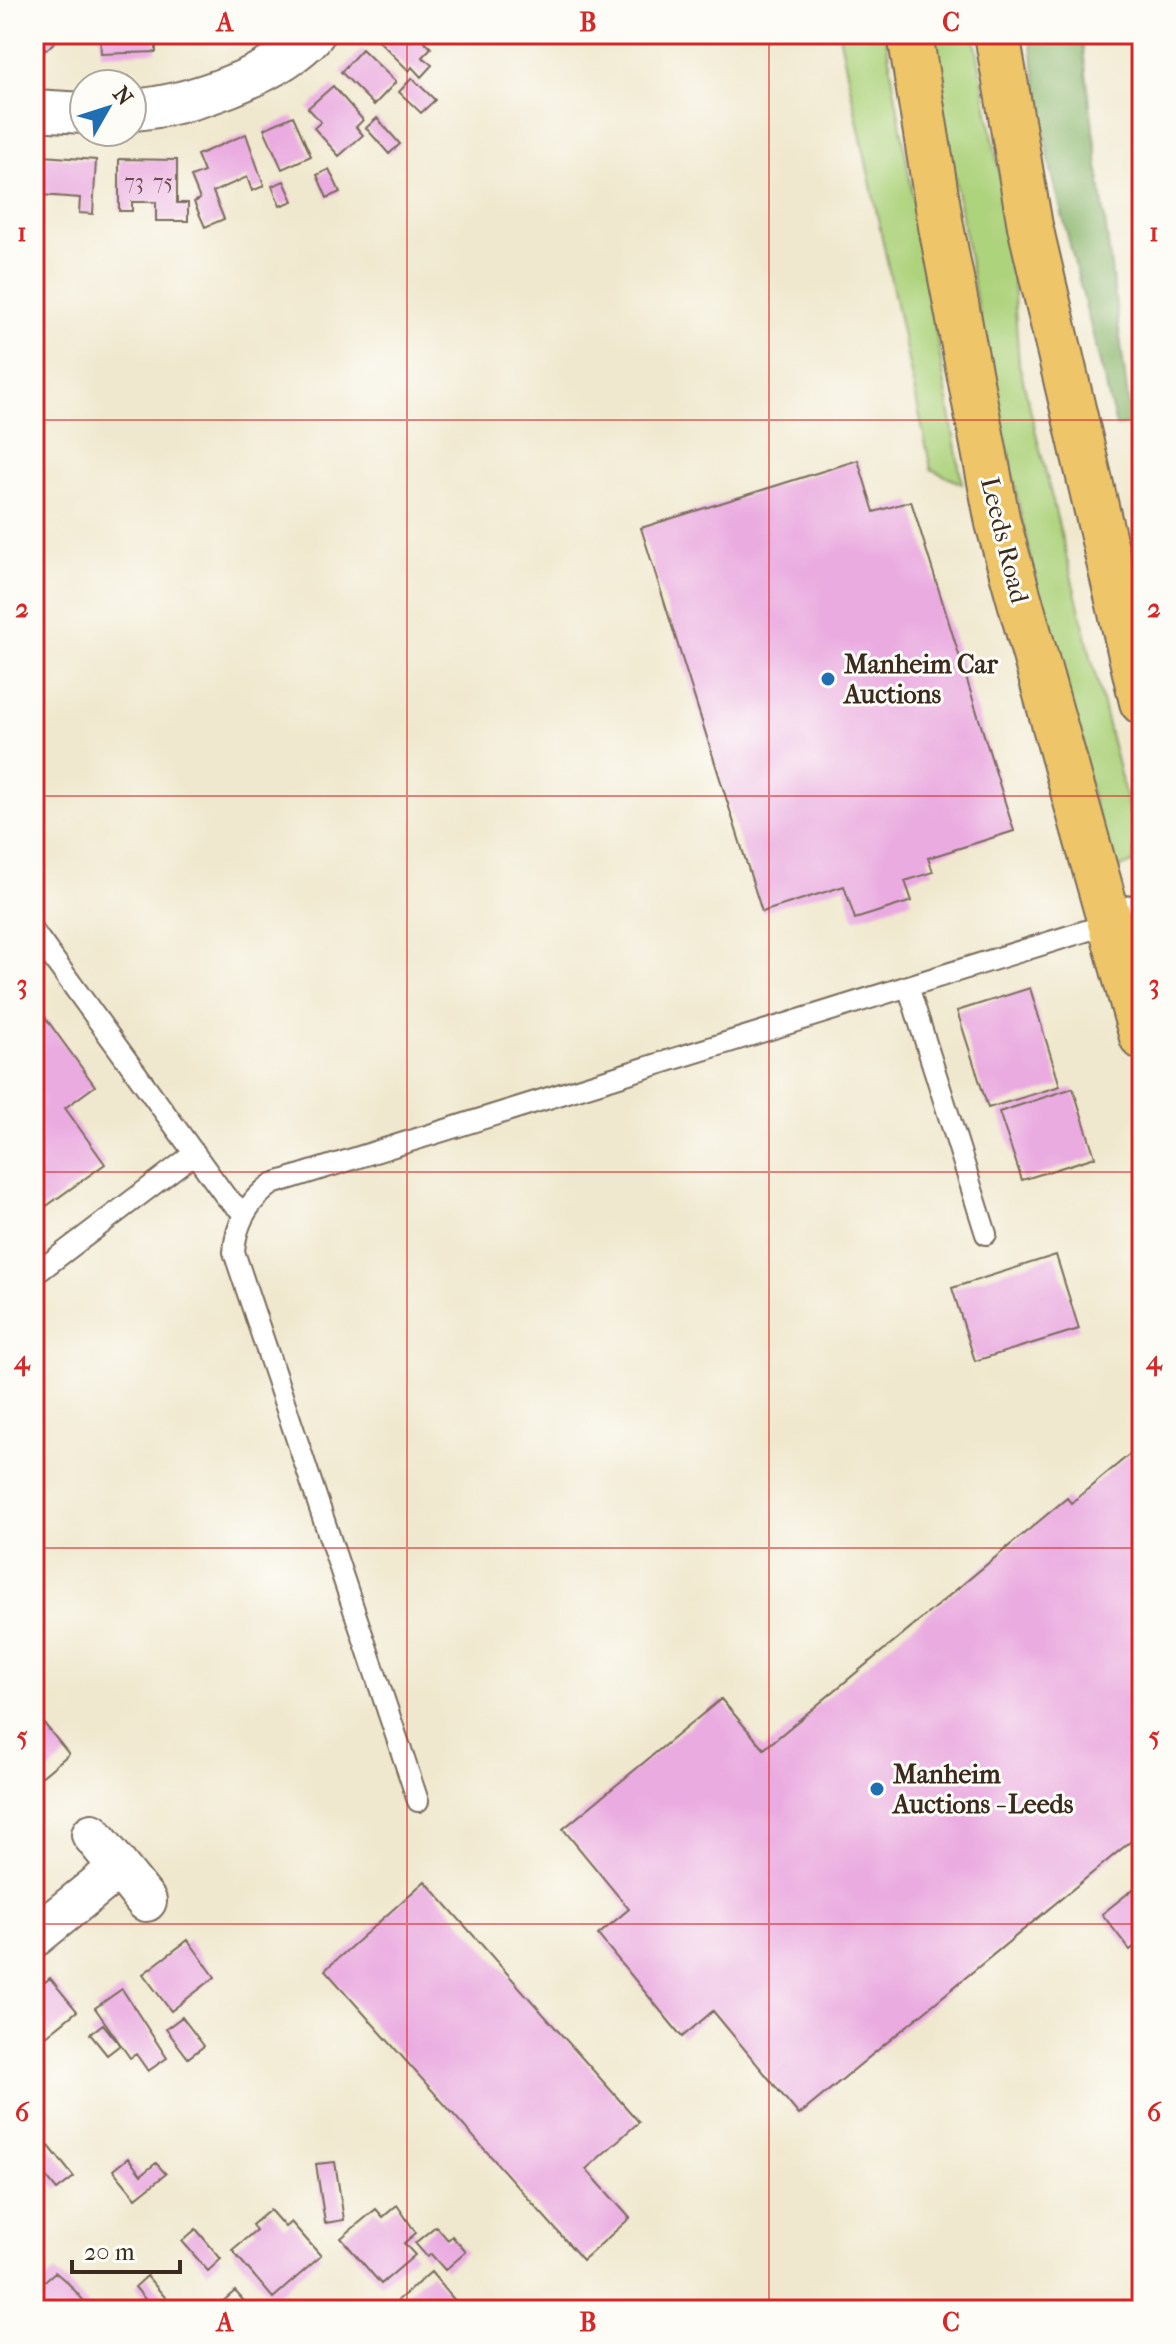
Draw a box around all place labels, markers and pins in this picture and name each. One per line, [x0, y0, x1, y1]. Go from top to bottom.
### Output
place label: Manheim Car Auctions [842, 649, 999, 710]
marker: Manheim Car Auctions [819, 670, 837, 688]
place label: Manheim Auctions - Leeds [891, 1759, 1074, 1820]
marker: Manheim Auctions - Leeds [868, 1780, 886, 1798]

